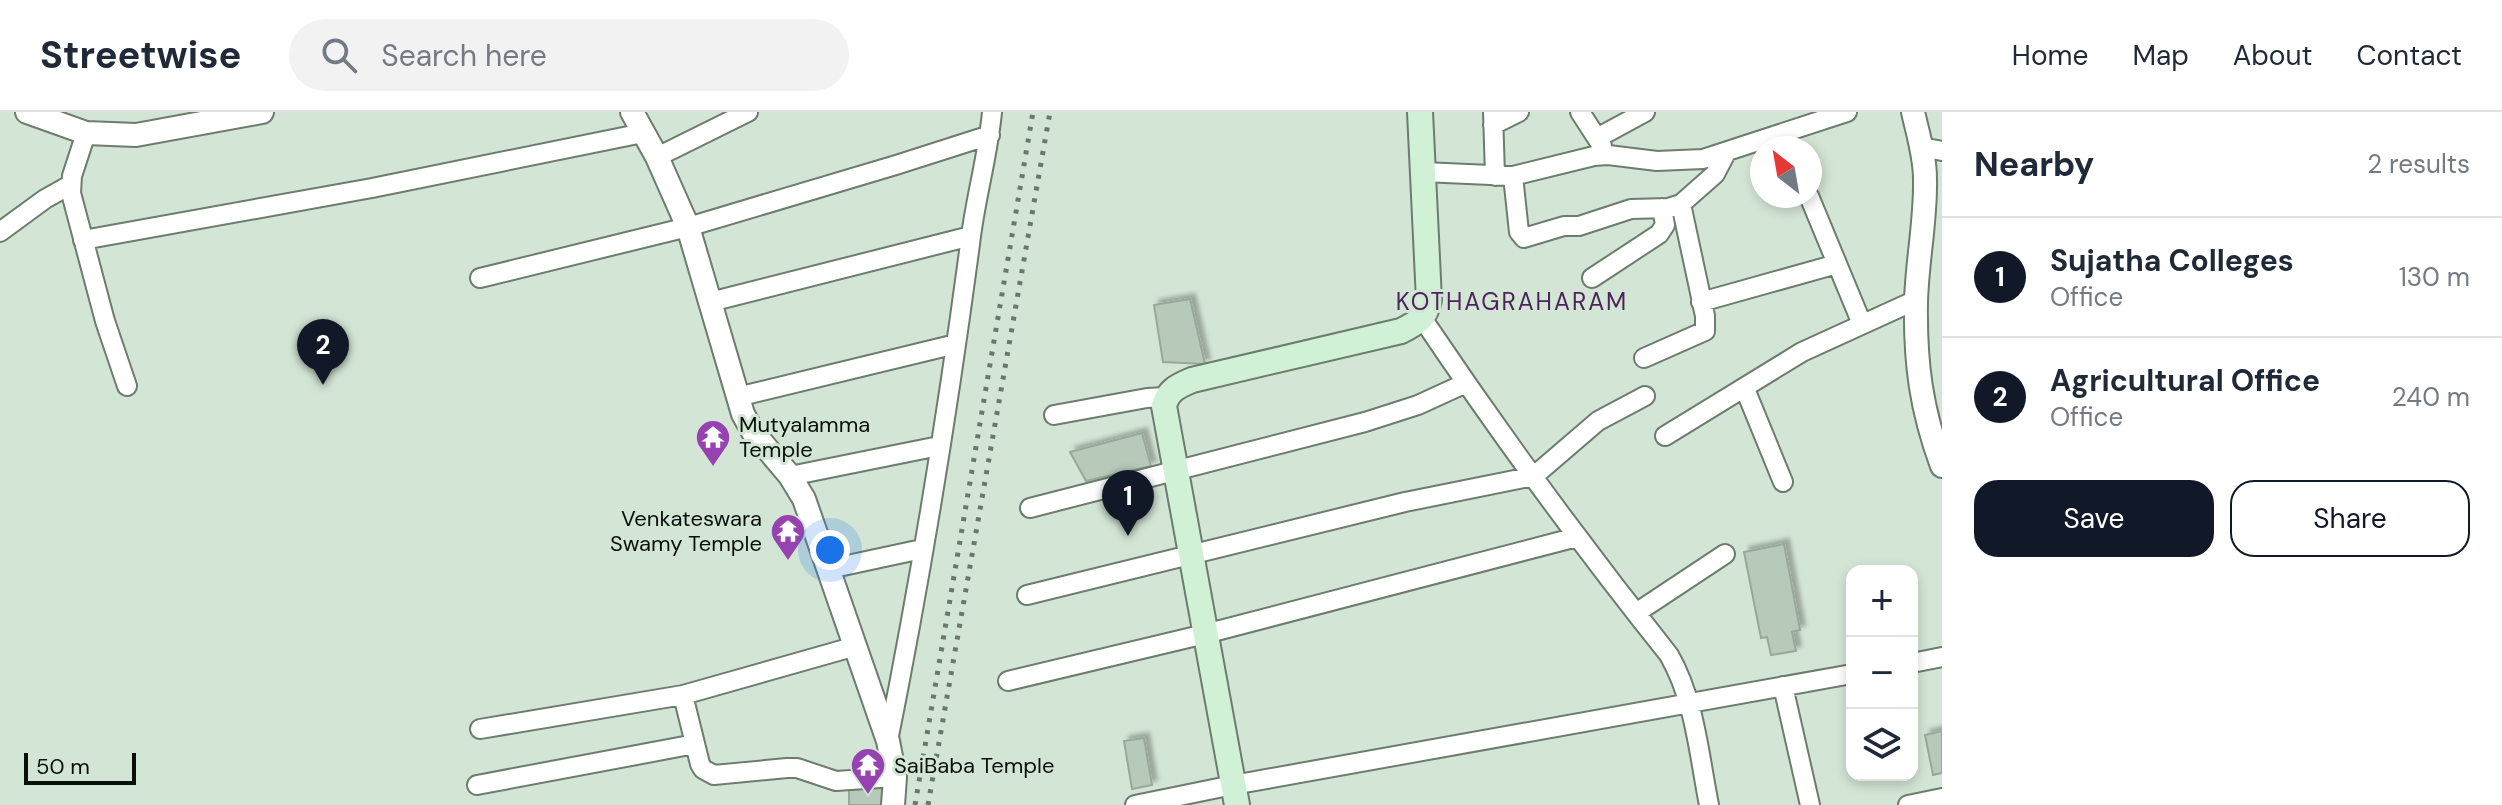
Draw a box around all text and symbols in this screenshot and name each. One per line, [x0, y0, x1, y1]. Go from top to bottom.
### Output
search box [289, 19, 849, 91]
text: Streetwise [40, 30, 241, 80]
icon: search [317, 33, 361, 77]
text: Search here [381, 36, 547, 75]
text: Home [2012, 37, 2088, 74]
text: Map [2132, 37, 2189, 74]
text: About [2233, 37, 2312, 74]
text: Contact [2356, 37, 2462, 74]
north arrow [1750, 136, 1822, 208]
text: Nearby [1974, 142, 2094, 187]
text: 2 results [2367, 147, 2470, 181]
text: Sujatha Colleges [2050, 241, 2294, 280]
text: 1 [1995, 260, 2005, 294]
text: 130 m [2399, 260, 2470, 294]
text: Office [2050, 280, 2123, 314]
district label: KOTHAGRAHARAM [1396, 286, 1628, 317]
pin: 2 [297, 319, 349, 385]
text: Agricultural Office [2050, 361, 2320, 400]
text: 2 [1992, 380, 2008, 414]
text: 240 m [2392, 380, 2470, 414]
text: Office [2050, 400, 2123, 434]
place label: Mutyalamma Temple [739, 410, 870, 464]
temple icon: Mutyalamma Temple [694, 418, 732, 468]
pin: 1 [1102, 470, 1154, 536]
button: Save [1974, 480, 2214, 557]
button: Share [2230, 480, 2470, 557]
place label: Venkateswara Swamy Temple [610, 504, 762, 558]
temple icon: Venkateswara Swamy Temple [769, 512, 807, 562]
your location [810, 530, 850, 570]
map controls [1846, 565, 1918, 781]
button: + [1846, 565, 1918, 637]
button: − [1846, 637, 1918, 709]
button: layers [1846, 709, 1918, 781]
temple icon: SaiBaba Temple [849, 746, 887, 796]
scale bar [24, 749, 136, 785]
place label: SaiBaba Temple [894, 751, 1054, 780]
text: 50 m [36, 752, 90, 781]

